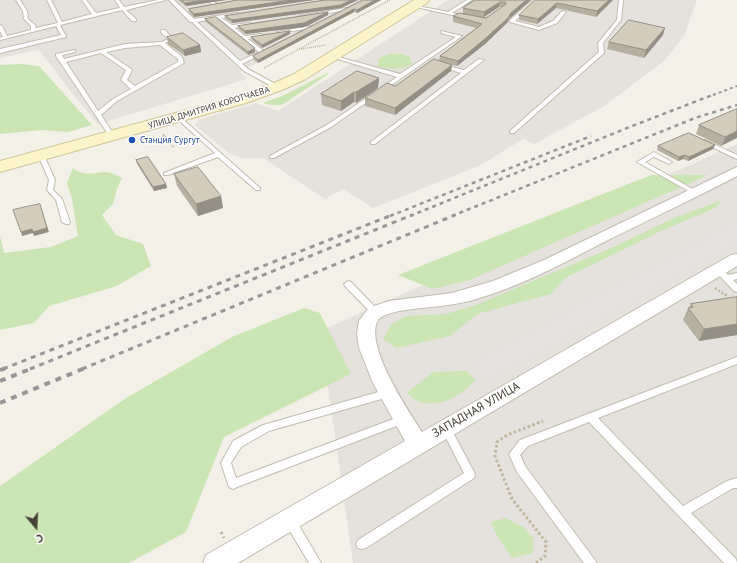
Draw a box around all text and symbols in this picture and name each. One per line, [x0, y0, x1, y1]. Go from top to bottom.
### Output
street label: УЛИЦА ДМИТРИЯ КОРОТЧАЕВА [147, 84, 271, 132]
marker: Станция Сургут [127, 135, 137, 145]
place label: Станция Сургут [140, 135, 199, 145]
street label: ЗАПАДНАЯ УЛИЦА [430, 379, 522, 441]
north arrow [16, 507, 56, 547]
text: С [35, 531, 45, 546]

